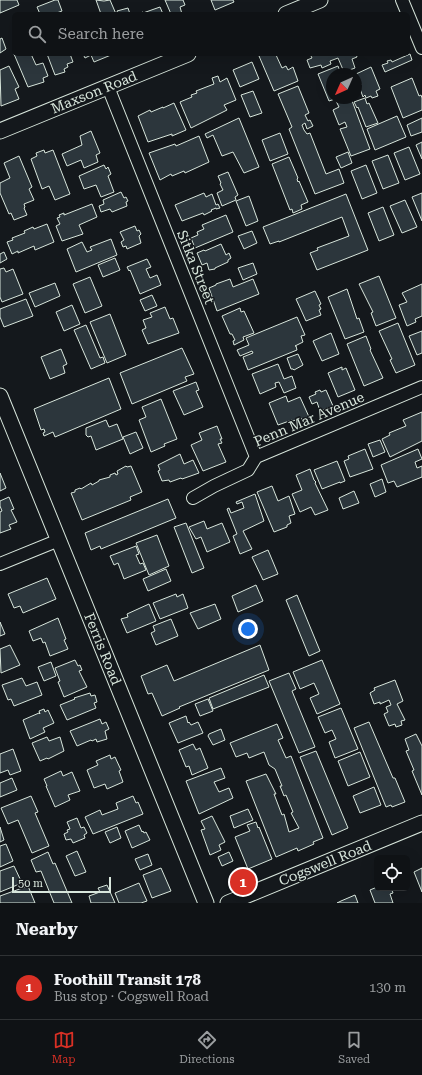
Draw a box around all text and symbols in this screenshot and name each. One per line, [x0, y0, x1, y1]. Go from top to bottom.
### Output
search box [12, 12, 410, 56]
icon: search [26, 23, 48, 45]
text: Search here [58, 25, 144, 43]
street label: Maxson Road [49, 67, 139, 117]
north arrow [326, 68, 362, 104]
street label: Sitka Street [174, 228, 218, 306]
street label: Penn Mar Avenue [251, 388, 367, 449]
street label: Ferris Road [81, 611, 125, 687]
your location [238, 619, 258, 639]
street label: Cogswell Road [276, 837, 374, 889]
map controls [374, 855, 410, 891]
button: locate [374, 855, 410, 891]
pin: 1 [230, 867, 256, 897]
scale bar [12, 875, 111, 894]
text: 50 m [18, 877, 43, 890]
text: Nearby [16, 919, 78, 939]
text: Foothill Transit 178 [54, 971, 201, 989]
text: 1 [25, 980, 33, 995]
text: 130 m [369, 980, 406, 995]
text: Bus stop · Cogswell Road [54, 989, 209, 1004]
tab: Map [52, 1029, 75, 1066]
tab: Directions [179, 1029, 234, 1066]
tab: Saved [338, 1029, 370, 1066]

